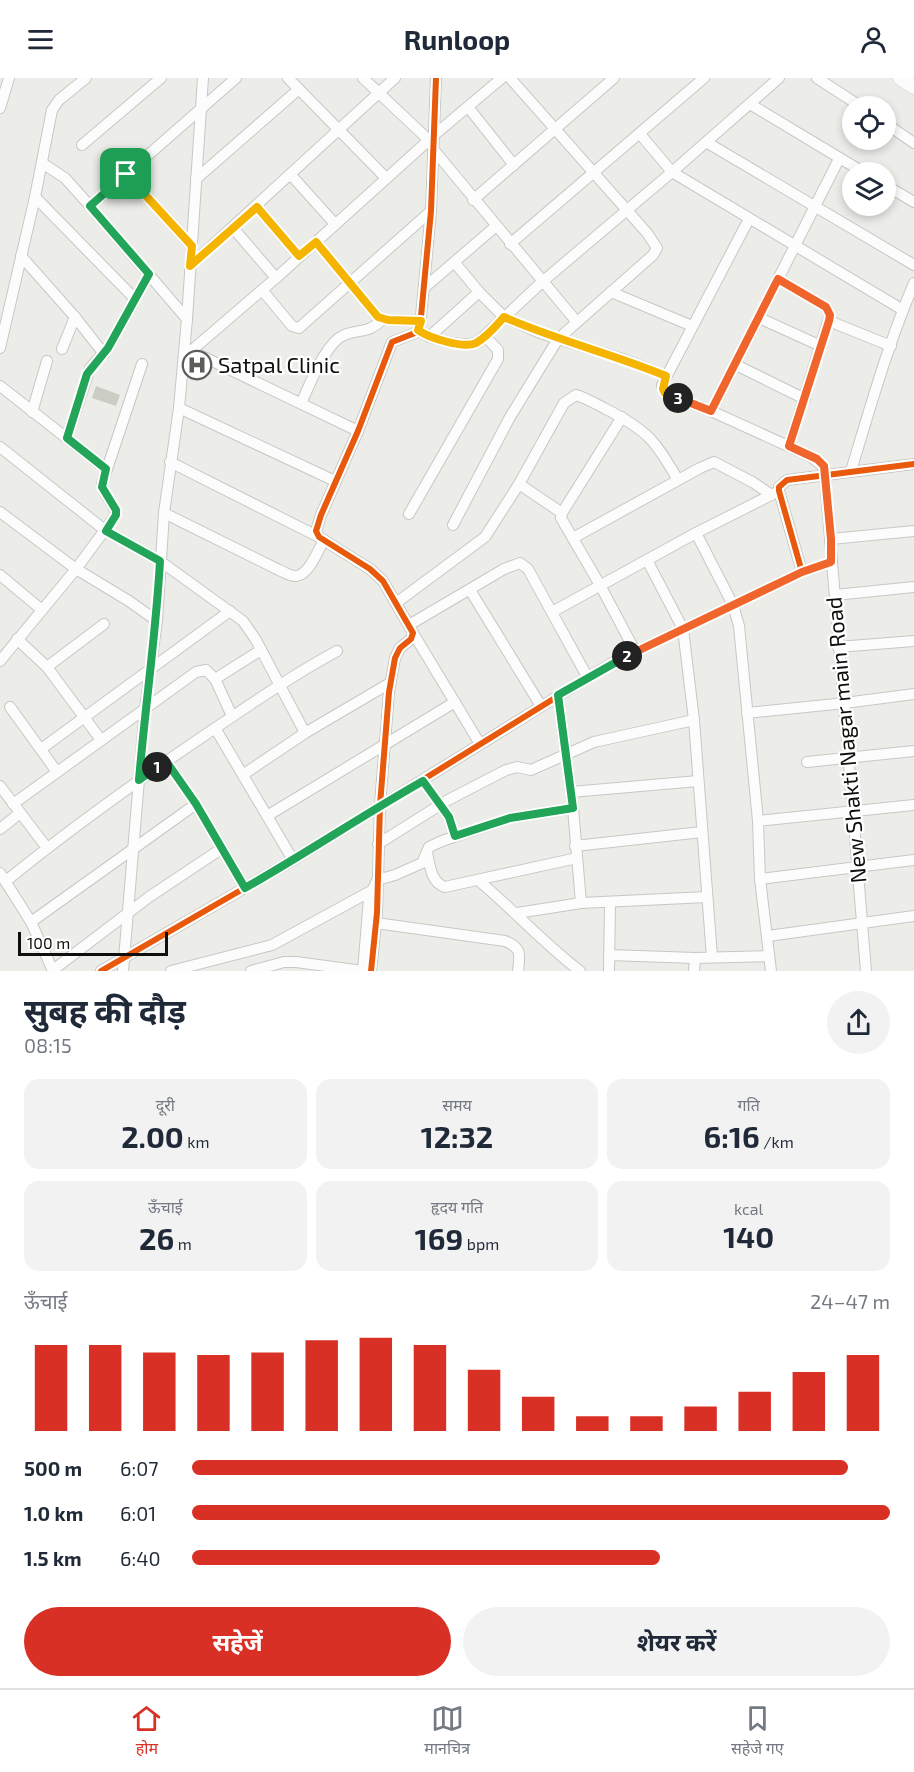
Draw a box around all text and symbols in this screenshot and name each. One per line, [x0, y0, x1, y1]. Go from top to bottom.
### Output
icon: menu [24, 23, 57, 56]
text: Runloop [404, 23, 510, 55]
icon: person [857, 23, 890, 56]
map controls [842, 96, 896, 216]
button: locate [842, 96, 896, 150]
pin [100, 148, 151, 199]
icon: arrive [109, 157, 142, 190]
button: layers [842, 162, 896, 216]
hospital icon: Satpal Clinic [181, 349, 213, 381]
place label: Satpal Clinic [218, 351, 340, 377]
pin: 3 [663, 383, 693, 413]
text: 3 [673, 388, 683, 407]
street label: New Shakti Nagar main Road [820, 596, 870, 884]
pin: 2 [612, 641, 642, 671]
text: 2 [622, 646, 632, 665]
pin: 1 [142, 752, 172, 782]
text: 1 [154, 757, 160, 776]
scale bar [18, 929, 168, 956]
text: 100 m [27, 933, 70, 952]
text: सुबह की दौड़ [24, 990, 186, 1030]
button: share [827, 991, 890, 1054]
text: 08:15 [24, 1033, 72, 1057]
text: दूरी [156, 1095, 175, 1114]
text: समय [442, 1095, 472, 1114]
text: गति [738, 1095, 760, 1114]
text: 2.00 [121, 1118, 184, 1154]
text: 12:32 [421, 1118, 493, 1154]
text: 6:16 [704, 1118, 760, 1154]
text: km [184, 1132, 210, 1151]
text: /km [760, 1132, 794, 1151]
text: ऊँचाई [148, 1197, 183, 1216]
text: हृदय गति [431, 1197, 483, 1216]
text: kcal [734, 1199, 763, 1218]
text: 140 [723, 1218, 774, 1254]
text: 26 [139, 1220, 174, 1256]
text: 169 [415, 1220, 463, 1256]
text: m [174, 1234, 192, 1253]
text: bpm [463, 1234, 499, 1253]
text: ऊँचाई [24, 1289, 67, 1313]
text: 24–47 m [810, 1289, 890, 1313]
text: 500 m [24, 1456, 82, 1480]
text: 6:07 [120, 1456, 158, 1480]
text: 1.0 km [24, 1501, 83, 1525]
text: 6:01 [120, 1501, 156, 1525]
text: 1.5 km [24, 1546, 82, 1570]
text: 6:40 [120, 1546, 161, 1570]
button: सहेजें [24, 1607, 451, 1676]
button: शेयर करें [463, 1607, 890, 1676]
tab: होम [130, 1702, 163, 1761]
tab: मानचित्र [424, 1702, 470, 1761]
tab: सहेजे गए [731, 1702, 784, 1761]

